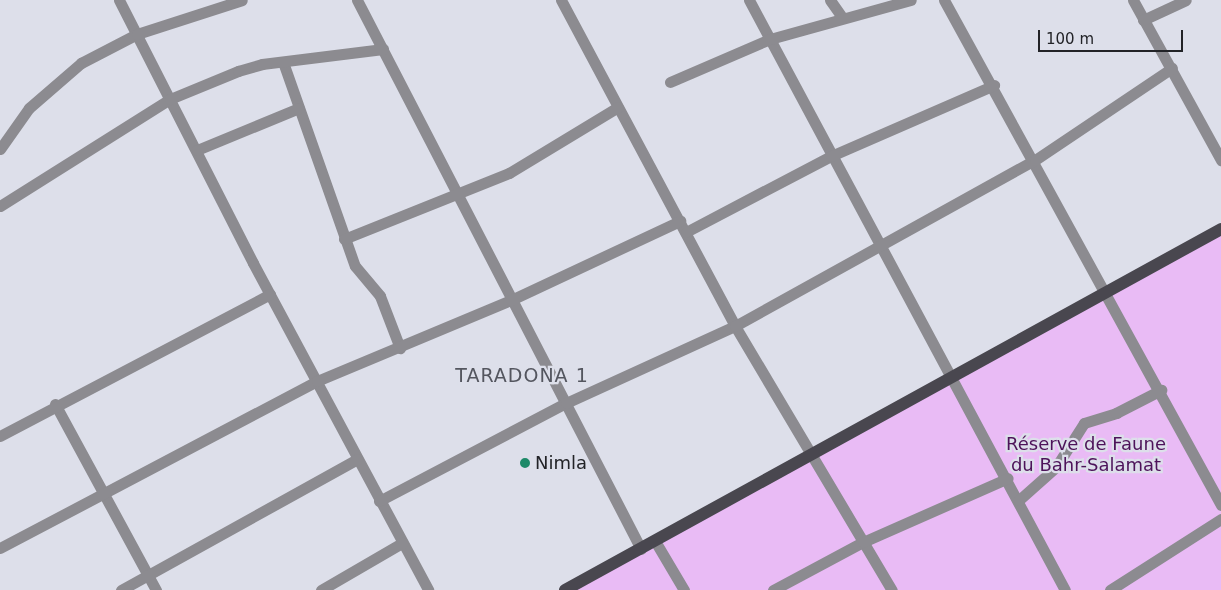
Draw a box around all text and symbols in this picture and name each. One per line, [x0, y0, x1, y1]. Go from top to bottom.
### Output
scale bar [1041, 20, 1186, 52]
text: 100 m [1046, 30, 1094, 48]
district label: TARADONA 1 [454, 365, 590, 387]
park label: Réserve de Faune du Bahr-Salamat [1006, 434, 1166, 476]
place label: Nimla [535, 452, 587, 474]
marker: Nimla [519, 457, 531, 469]

